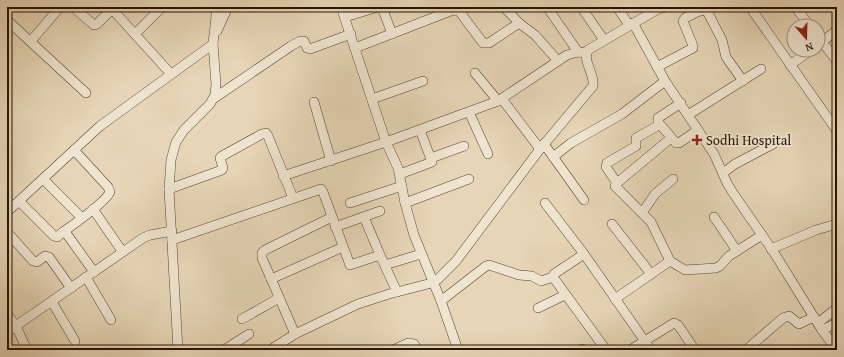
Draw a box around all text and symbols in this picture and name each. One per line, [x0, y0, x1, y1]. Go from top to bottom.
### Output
north arrow [786, 18, 826, 58]
text: N [803, 39, 816, 56]
place label: Sodhi Hospital [706, 130, 791, 150]
marker: Sodhi Hospital [691, 134, 703, 146]

